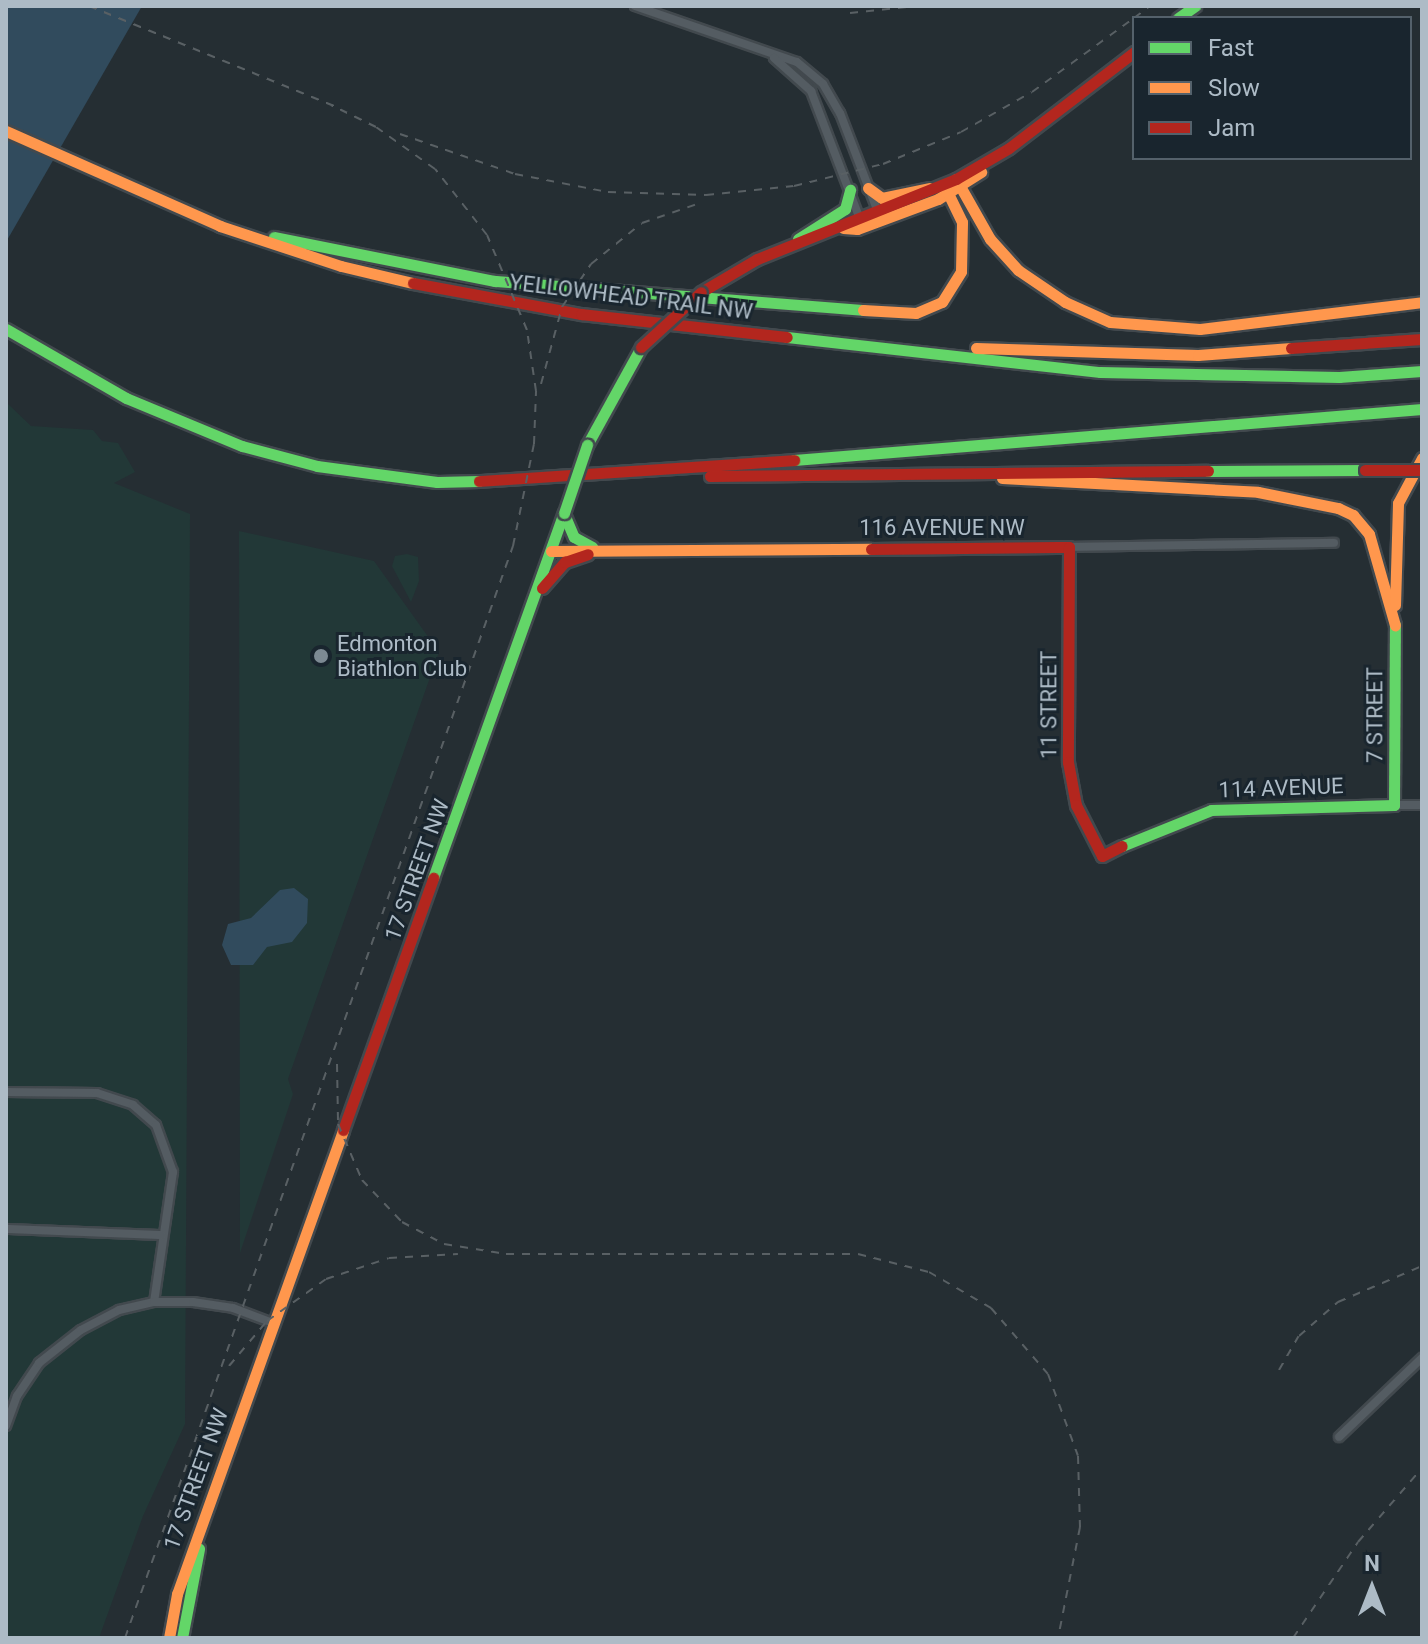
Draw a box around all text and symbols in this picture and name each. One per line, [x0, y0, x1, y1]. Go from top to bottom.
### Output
legend [1132, 16, 1412, 160]
text: Fast [1208, 34, 1254, 62]
text: Slow [1208, 74, 1260, 102]
text: Jam [1208, 114, 1255, 142]
street label: YELLOWHEAD TRAIL NW [508, 269, 754, 325]
street label: 116 AVENUE NW [859, 515, 1025, 541]
place label: Edmonton Biathlon Club [337, 630, 467, 682]
marker: Edmonton Biathlon Club [312, 647, 330, 665]
street label: 11 STREET [1036, 651, 1062, 759]
street label: 7 STREET [1362, 667, 1388, 763]
street label: 114 AVENUE [1218, 773, 1344, 803]
street label: 17 STREET NW [379, 796, 455, 944]
street label: 17 STREET NW [158, 1405, 234, 1553]
north arrow [1332, 1548, 1412, 1628]
text: N [1364, 1551, 1380, 1576]

